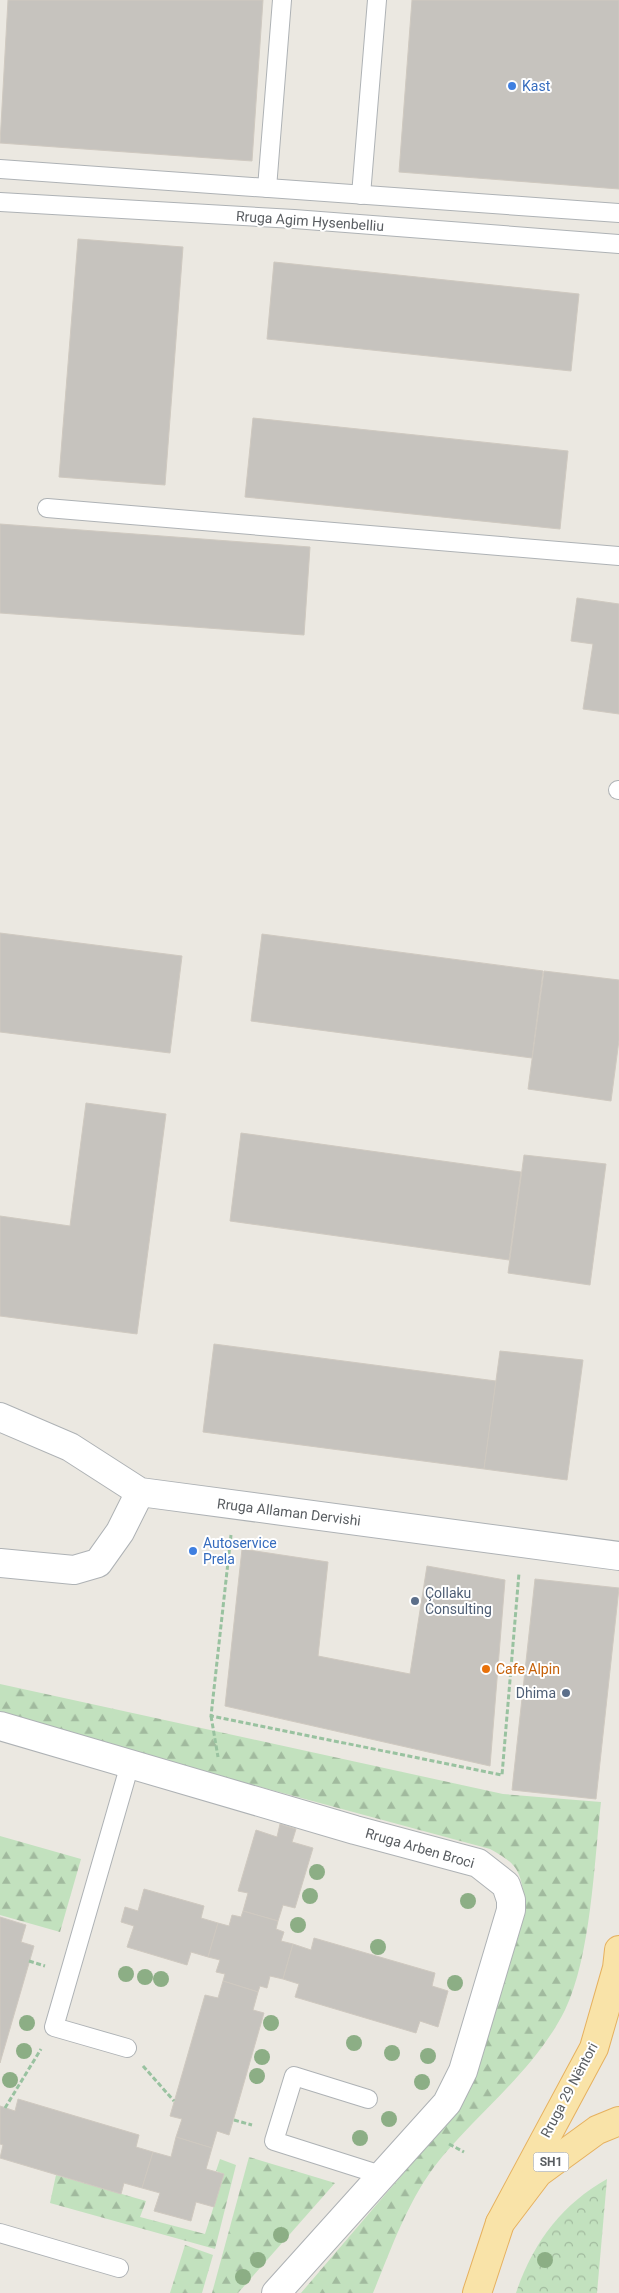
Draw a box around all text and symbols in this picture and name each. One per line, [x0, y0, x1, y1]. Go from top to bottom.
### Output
place label: Kast [522, 78, 551, 94]
marker: Kast [506, 80, 518, 92]
street label: Rruga Agim Hysenbelliu [235, 208, 385, 234]
street label: Rruga Allaman Dervishi [216, 1495, 362, 1529]
place label: Autoservice Prela [203, 1535, 277, 1567]
marker: Autoservice Prela [187, 1545, 199, 1557]
place label: Çollaku Consulting [425, 1585, 492, 1617]
marker: Çollaku Consulting [409, 1595, 421, 1607]
place label: Cafe Alpin [496, 1661, 560, 1677]
marker: Cafe Alpin [480, 1663, 492, 1675]
place label: Dhima [516, 1685, 556, 1701]
marker: Dhima [560, 1687, 572, 1699]
street label: Rruga Arben Broci [364, 1825, 476, 1871]
street label: Rruga 29 Nëntori [537, 2040, 601, 2140]
road number: SH1 [534, 2152, 568, 2172]

